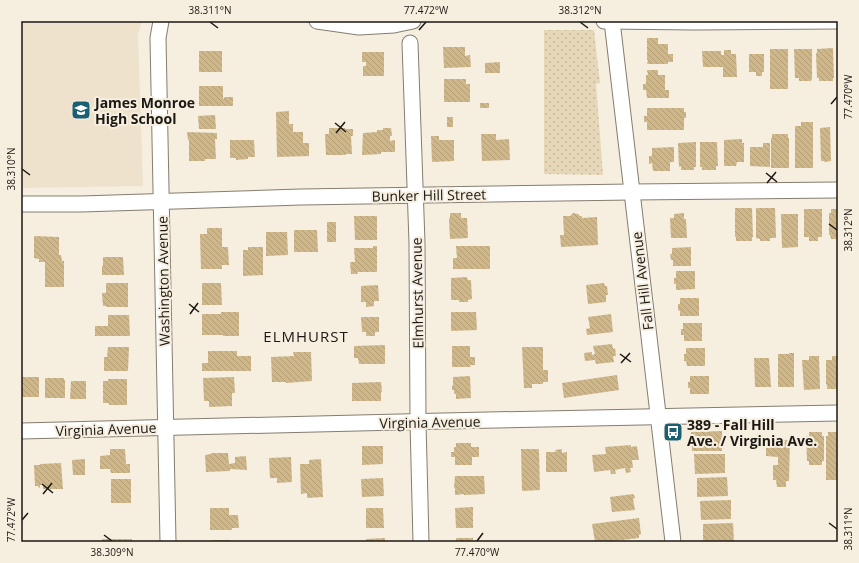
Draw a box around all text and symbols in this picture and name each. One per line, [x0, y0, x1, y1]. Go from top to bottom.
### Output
text: 38.311°N [188, 3, 232, 17]
text: 77.472°W [404, 3, 449, 17]
text: 38.312°N [558, 3, 602, 17]
text: 77.470°W [841, 74, 855, 119]
place label: James Monroe High School [93, 93, 195, 128]
school or university icon: James Monroe High School [70, 99, 92, 121]
text: 38.310°N [4, 147, 18, 191]
street label: Bunker Hill Street [372, 185, 486, 205]
text: 38.312°N [841, 208, 855, 252]
street label: Washington Avenue [152, 216, 174, 346]
street label: Fall Hill Avenue [627, 231, 657, 331]
street label: Elmhurst Avenue [407, 237, 427, 349]
district label: ELMHURST [263, 326, 349, 346]
street label: Virginia Avenue [379, 412, 481, 432]
place label: 389 - Fall Hill Ave. / Virginia Ave. [687, 415, 817, 450]
street label: Virginia Avenue [55, 418, 157, 440]
bus stop icon: 389 - Fall Hill Ave. / Virginia Ave. [662, 421, 684, 443]
text: 77.472°W [4, 497, 18, 542]
text: 38.311°N [841, 507, 855, 551]
text: 38.309°N [90, 545, 134, 559]
text: 77.470°W [455, 545, 500, 559]

